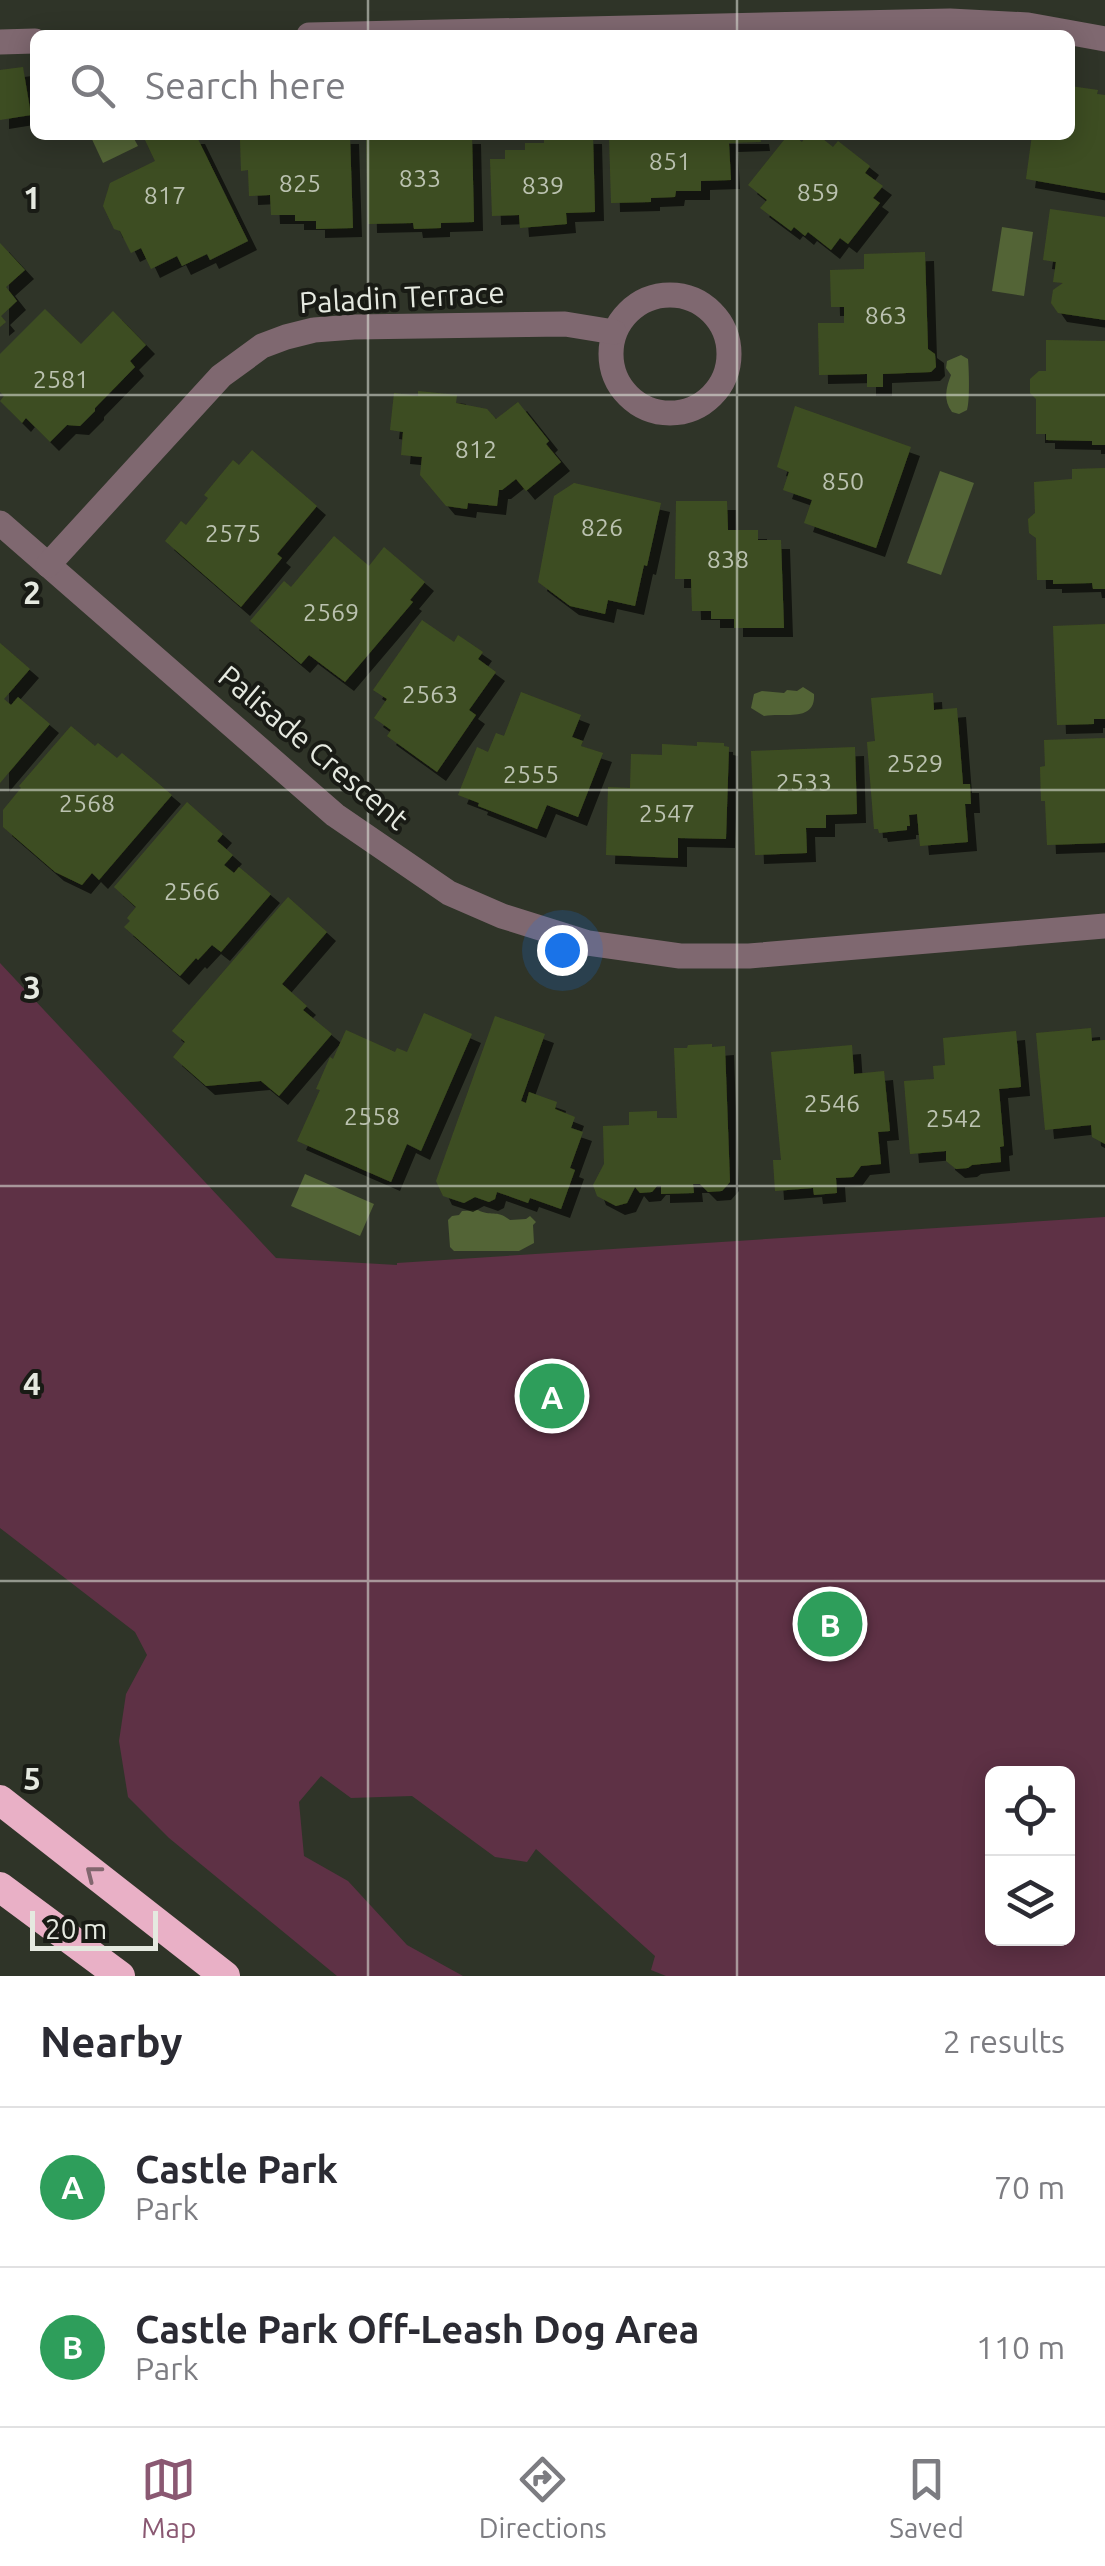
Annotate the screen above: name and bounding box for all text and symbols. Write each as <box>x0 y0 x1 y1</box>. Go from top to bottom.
search box <box>30 30 1075 140</box>
icon: search <box>65 58 120 113</box>
text: Search here <box>145 64 346 106</box>
house number: 851 <box>649 147 691 175</box>
house number: 833 <box>399 164 441 192</box>
house number: 825 <box>279 169 321 197</box>
house number: 839 <box>522 171 564 199</box>
house number: 859 <box>797 178 839 206</box>
text: 1 <box>23 179 41 215</box>
house number: 817 <box>144 181 186 209</box>
street label: Paladin Terrace <box>298 275 506 319</box>
house number: 863 <box>865 301 907 329</box>
house number: 2581 <box>33 365 89 393</box>
house number: 812 <box>455 435 497 463</box>
house number: 850 <box>822 467 864 495</box>
house number: 826 <box>581 513 623 541</box>
house number: 2575 <box>205 519 261 547</box>
house number: 838 <box>707 545 749 573</box>
text: 2 <box>23 574 41 610</box>
house number: 2569 <box>303 598 359 626</box>
street label: Palisade Crescent <box>212 658 415 836</box>
house number: 2563 <box>402 680 458 708</box>
house number: 2529 <box>887 749 943 777</box>
house number: 2555 <box>503 760 559 788</box>
house number: 2533 <box>776 768 832 796</box>
house number: 2568 <box>59 789 115 817</box>
house number: 2547 <box>639 799 695 827</box>
house number: 2566 <box>164 877 220 905</box>
your location <box>537 925 588 976</box>
text: 3 <box>23 969 41 1005</box>
house number: 2546 <box>804 1089 860 1117</box>
house number: 2558 <box>344 1102 400 1130</box>
house number: 2542 <box>926 1104 982 1132</box>
pin: A <box>520 1358 584 1434</box>
text: 4 <box>23 1365 41 1401</box>
pin: B <box>798 1586 862 1662</box>
text: 5 <box>23 1760 41 1796</box>
map controls <box>985 1766 1075 1946</box>
button: locate <box>985 1766 1075 1856</box>
button: layers <box>985 1856 1075 1946</box>
one-way arrow <box>86 1867 104 1885</box>
scale bar <box>30 1906 158 1951</box>
text: 20 m <box>45 1913 107 1944</box>
text: Nearby <box>40 2018 183 2065</box>
text: 2 results <box>943 2023 1065 2059</box>
text: Castle Park <box>135 2148 338 2190</box>
text: A <box>61 2169 84 2205</box>
text: 70 m <box>994 2169 1065 2205</box>
text: Park <box>135 2190 199 2226</box>
text: Castle Park Off-Leash Dog Area <box>135 2308 699 2350</box>
text: B <box>62 2329 83 2365</box>
text: 110 m <box>976 2329 1065 2365</box>
text: Park <box>135 2350 199 2386</box>
tab: Map <box>141 2452 196 2543</box>
tab: Directions <box>479 2452 607 2543</box>
tab: Saved <box>889 2452 964 2543</box>

